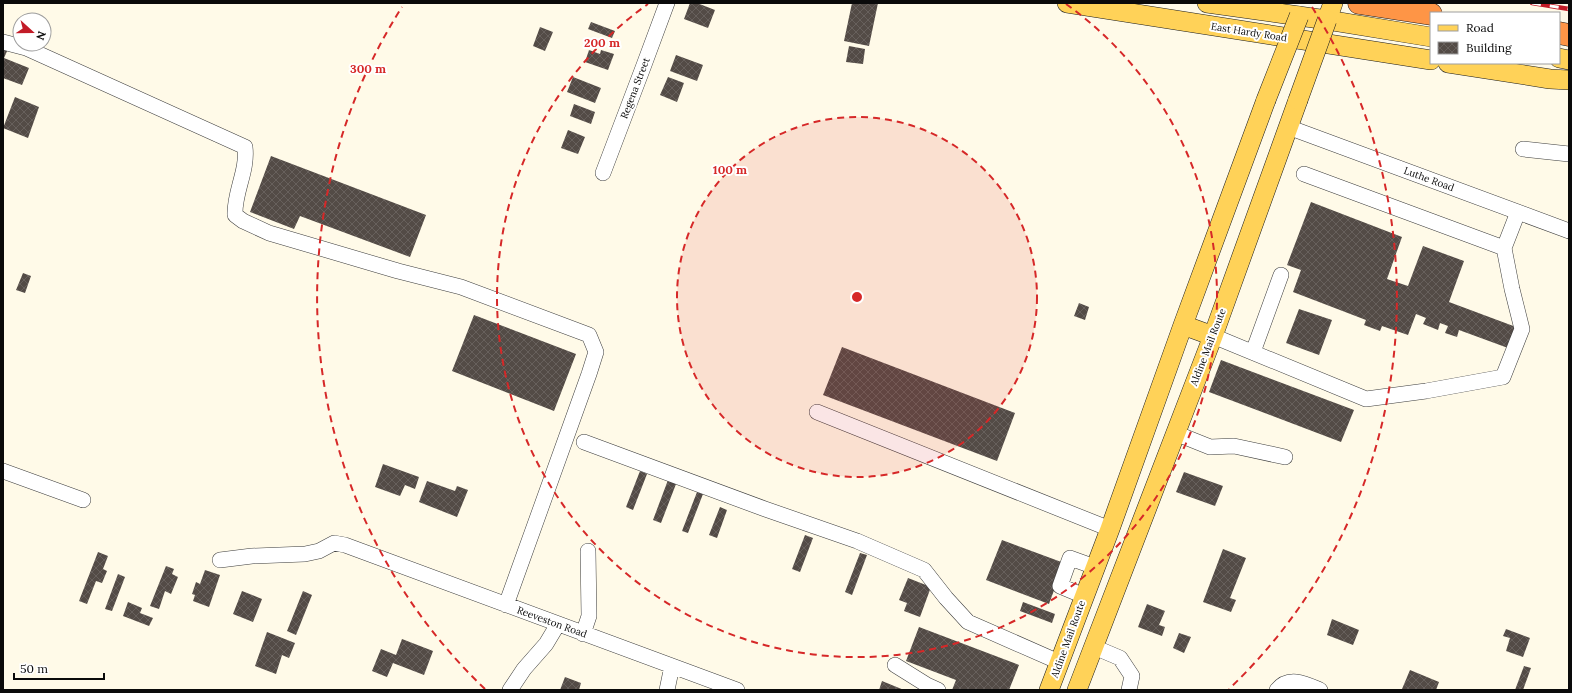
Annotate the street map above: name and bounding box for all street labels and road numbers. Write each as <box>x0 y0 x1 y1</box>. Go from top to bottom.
street label: East Hardy Road <box>1210 20 1288 44</box>
street label: Regena Street <box>617 55 653 121</box>
street label: Luthe Road <box>1402 164 1456 194</box>
street label: Aldine Mail Route <box>1187 306 1229 388</box>
street label: Aldine Mail Route <box>1048 598 1088 681</box>
street label: Reeveston Road <box>515 603 589 641</box>

